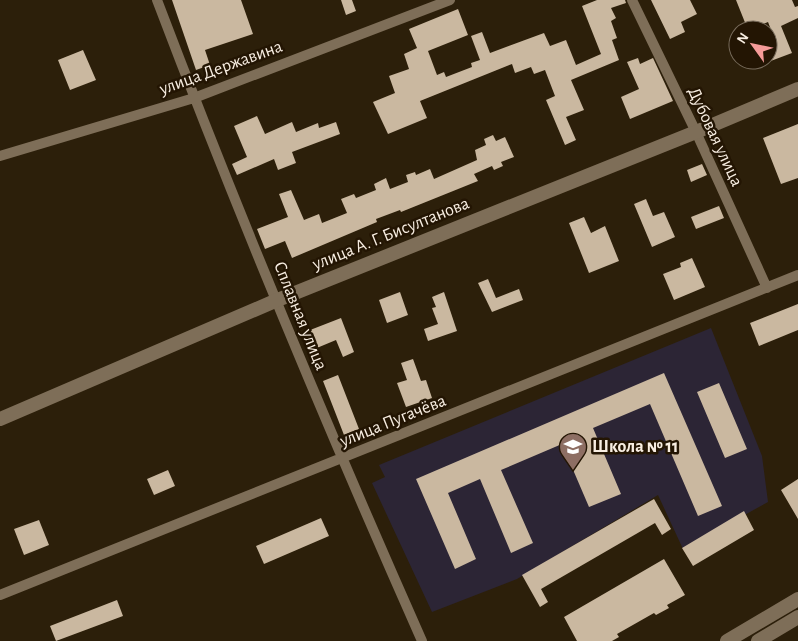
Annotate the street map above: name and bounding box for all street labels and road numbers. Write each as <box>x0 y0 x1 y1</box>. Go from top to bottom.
street label: улица Державина <box>156 37 285 99</box>
street label: Дубовая улица <box>684 84 747 189</box>
street label: улица А. Г. Бисултанова <box>309 194 472 274</box>
street label: Сплавная улица <box>270 259 330 373</box>
street label: улица Пугачёва <box>337 392 449 451</box>

